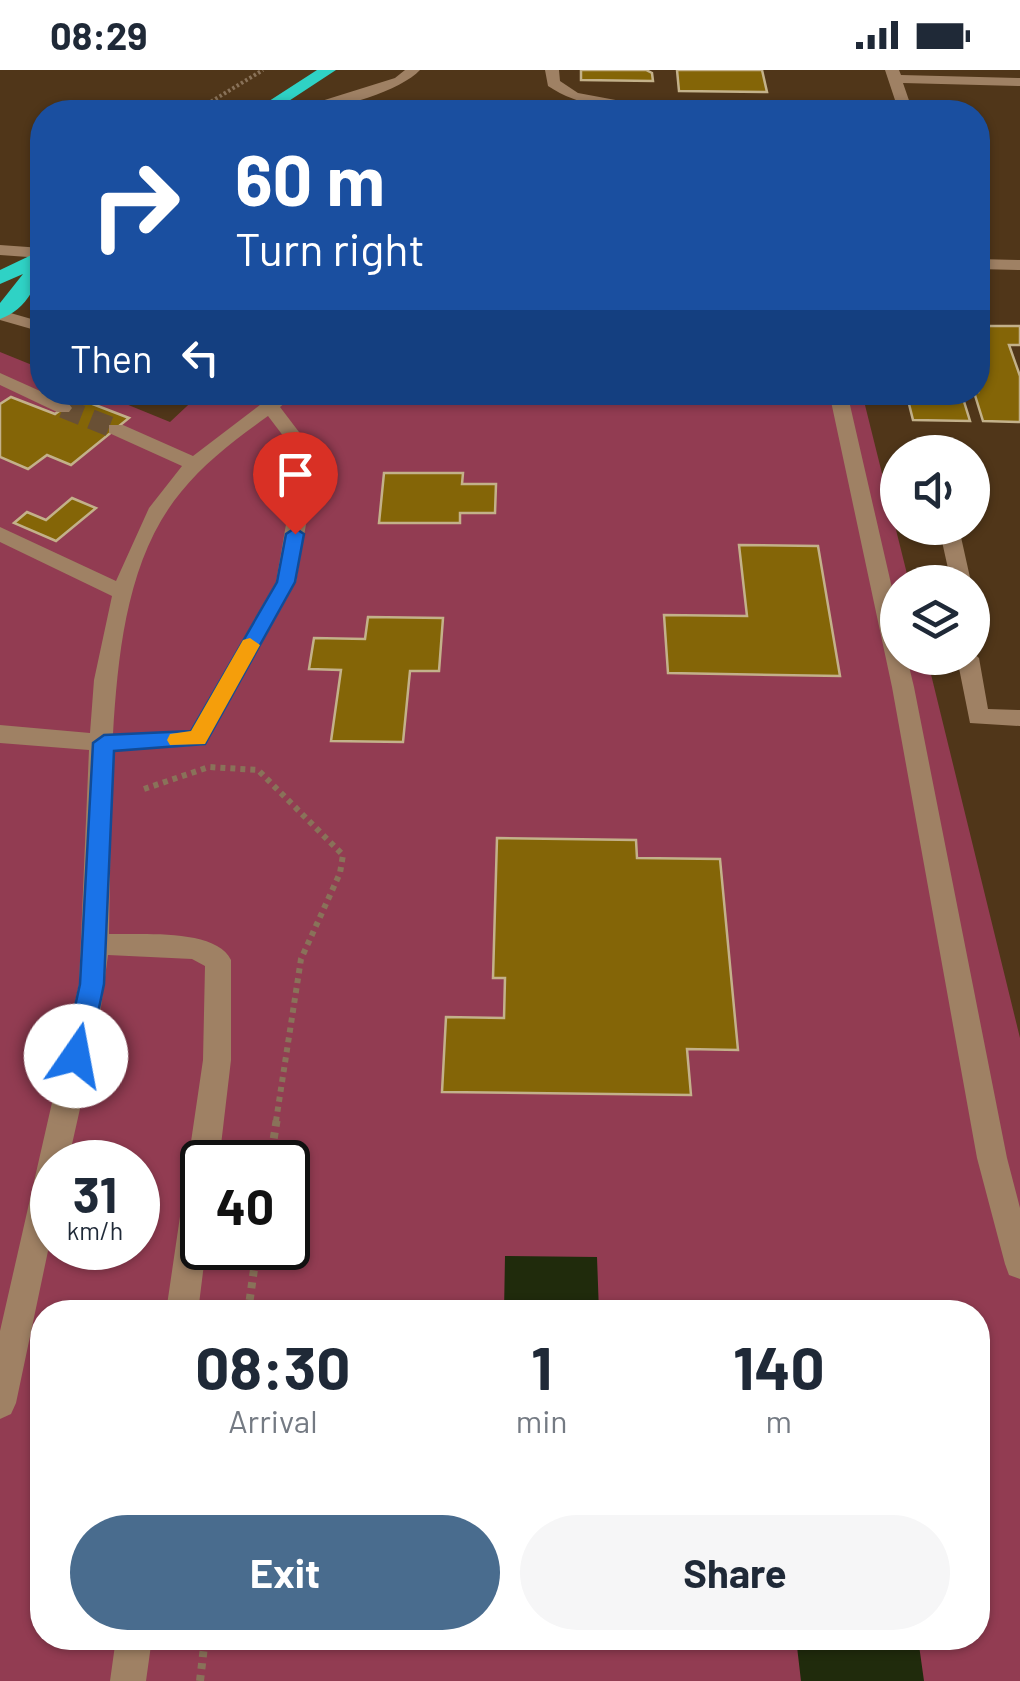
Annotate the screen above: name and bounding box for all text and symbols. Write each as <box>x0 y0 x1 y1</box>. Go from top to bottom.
text: 08:29 <box>50 12 148 58</box>
text: 60 m <box>235 136 385 220</box>
icon: right <box>70 140 200 270</box>
text: Turn right <box>235 221 425 275</box>
icon: left <box>173 330 228 385</box>
text: Then <box>70 335 153 381</box>
pin <box>253 432 338 535</box>
map controls <box>880 435 990 675</box>
button: sound <box>880 435 990 545</box>
icon: arrive <box>268 447 323 502</box>
button: layers <box>880 565 990 675</box>
position arrow <box>24 1004 128 1108</box>
speed limit sign: 40 <box>180 1140 310 1270</box>
text: 31 <box>73 1163 117 1223</box>
text: km/h <box>67 1215 123 1245</box>
text: 08:30 <box>195 1330 350 1402</box>
text: 1 <box>531 1330 552 1402</box>
text: 140 <box>733 1330 825 1402</box>
text: Arrival <box>228 1401 318 1439</box>
text: min <box>516 1401 568 1439</box>
text: m <box>766 1401 792 1439</box>
button: Exit <box>70 1515 500 1630</box>
button: Share <box>520 1515 950 1630</box>

